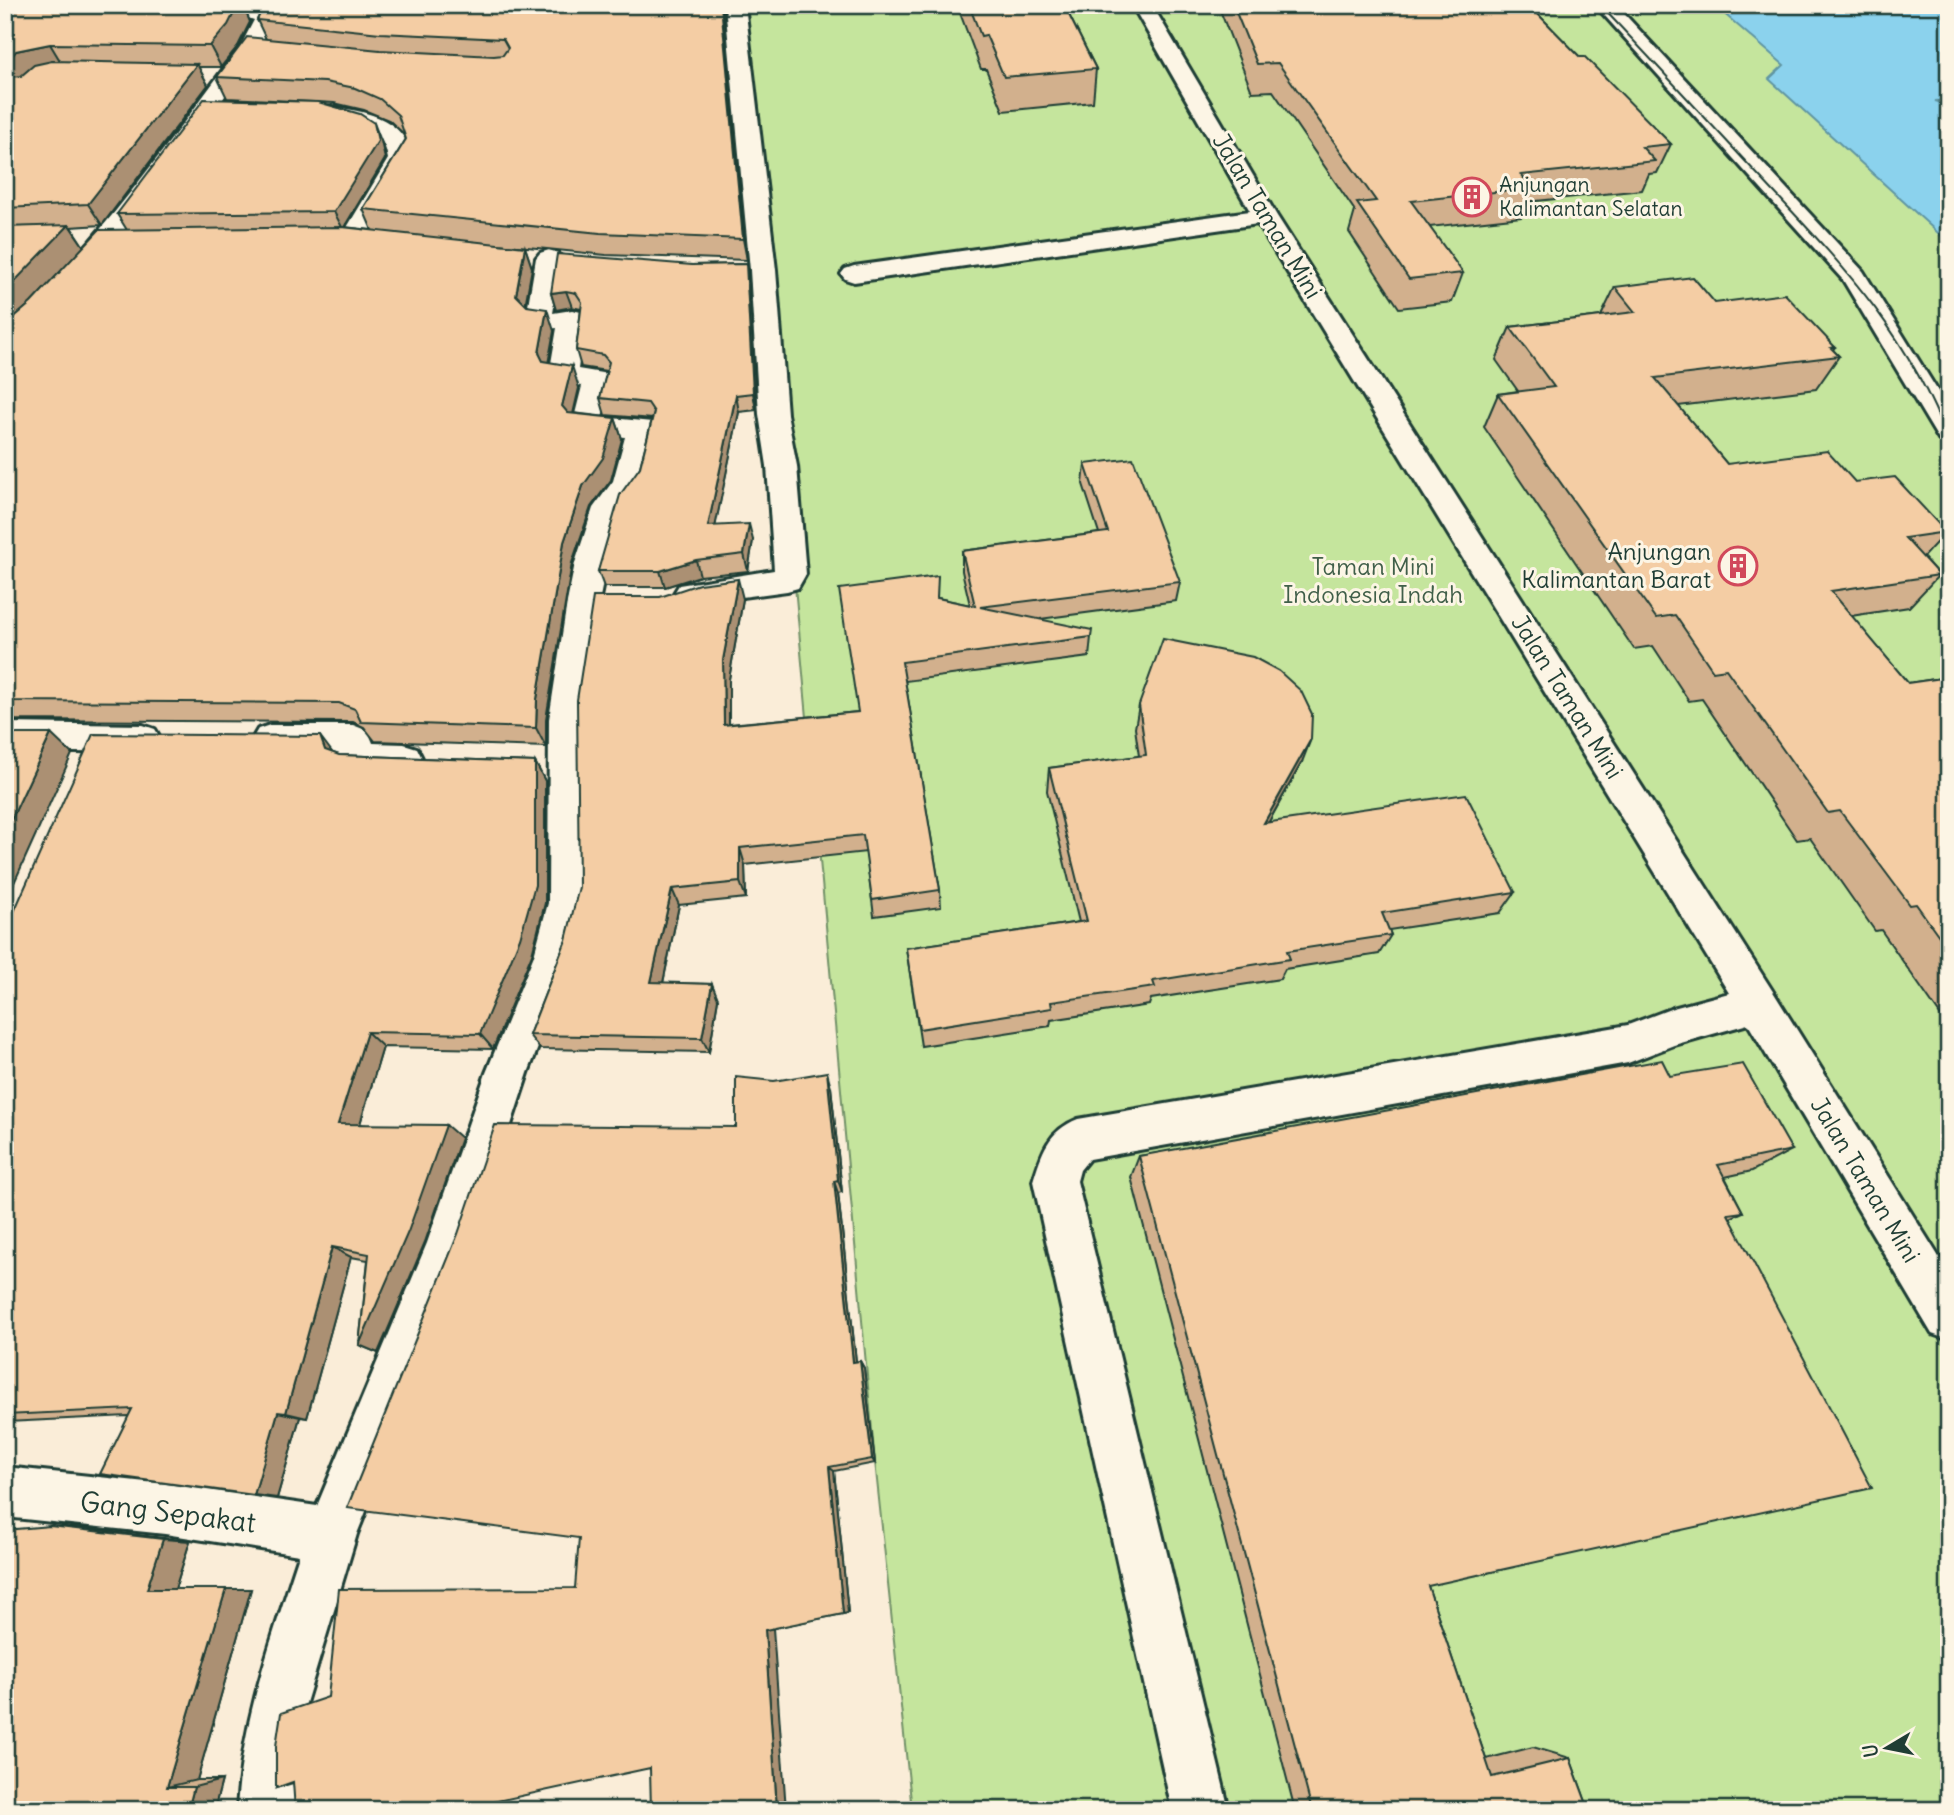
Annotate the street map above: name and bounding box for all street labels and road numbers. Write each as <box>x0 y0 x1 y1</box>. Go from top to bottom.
street label: Jalan Taman Mini <box>1207 127 1329 304</box>
street label: Jalan Taman Mini <box>1505 609 1630 784</box>
street label: Jalan Taman Mini <box>1805 1091 1927 1268</box>
street label: Gang Sepakat <box>78 1483 258 1541</box>

